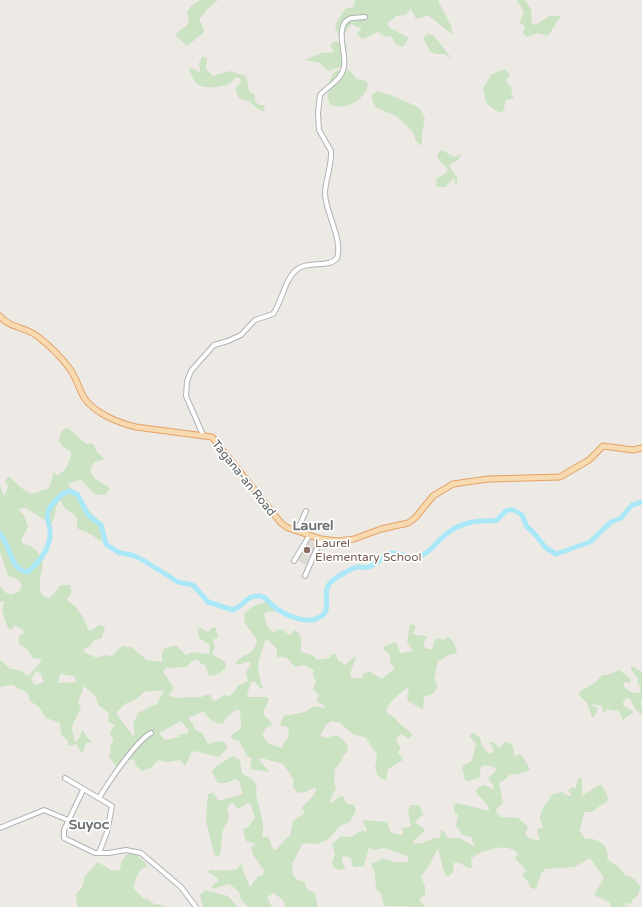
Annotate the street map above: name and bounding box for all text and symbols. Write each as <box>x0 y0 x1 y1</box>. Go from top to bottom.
street label: Tagana-an Road <box>209 437 279 519</box>
district label: Laurel <box>293 517 333 534</box>
place label: Laurel Elementary School <box>315 536 422 564</box>
marker: Laurel Elementary School <box>302 545 312 555</box>
district label: Suyoc <box>69 816 110 833</box>

